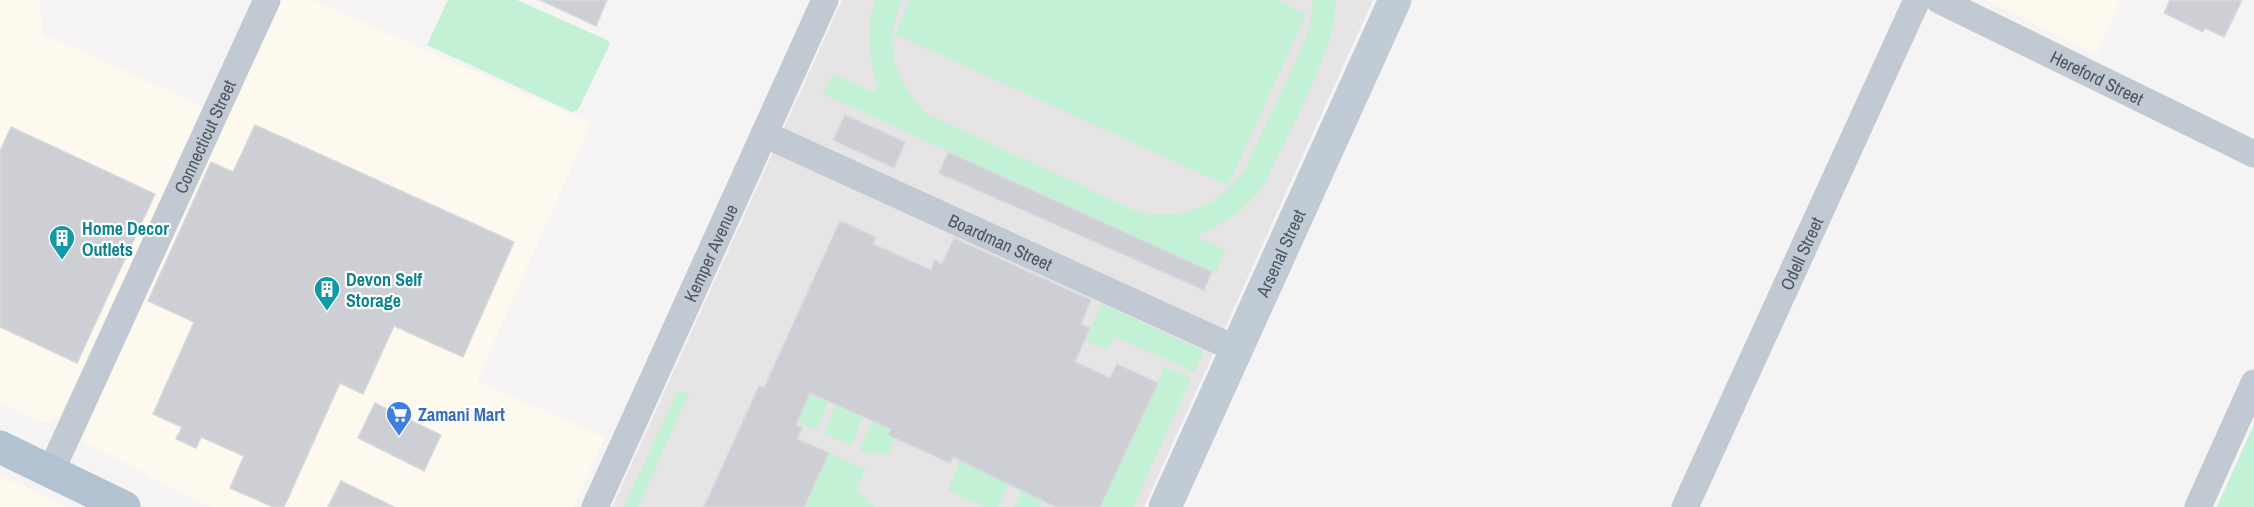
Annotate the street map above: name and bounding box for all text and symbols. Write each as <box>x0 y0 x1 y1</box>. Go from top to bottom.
street label: Hereford Street <box>2046 44 2148 111</box>
street label: Connecticut Street <box>168 76 241 197</box>
street label: Kemper Avenue <box>677 200 743 306</box>
street label: Arsenal Street <box>1249 205 1311 302</box>
street label: Boardman Street <box>945 207 1057 276</box>
street label: Odell Street <box>1773 213 1829 294</box>
place label: Home Decor Outlets <box>82 216 169 262</box>
building icon: Home Decor Outlets <box>47 223 77 261</box>
place label: Devon Self Storage <box>346 267 422 313</box>
building icon: Devon Self Storage <box>312 274 342 312</box>
supermarket icon: Zamani Mart <box>384 399 414 437</box>
place label: Zamani Mart <box>418 402 505 427</box>

